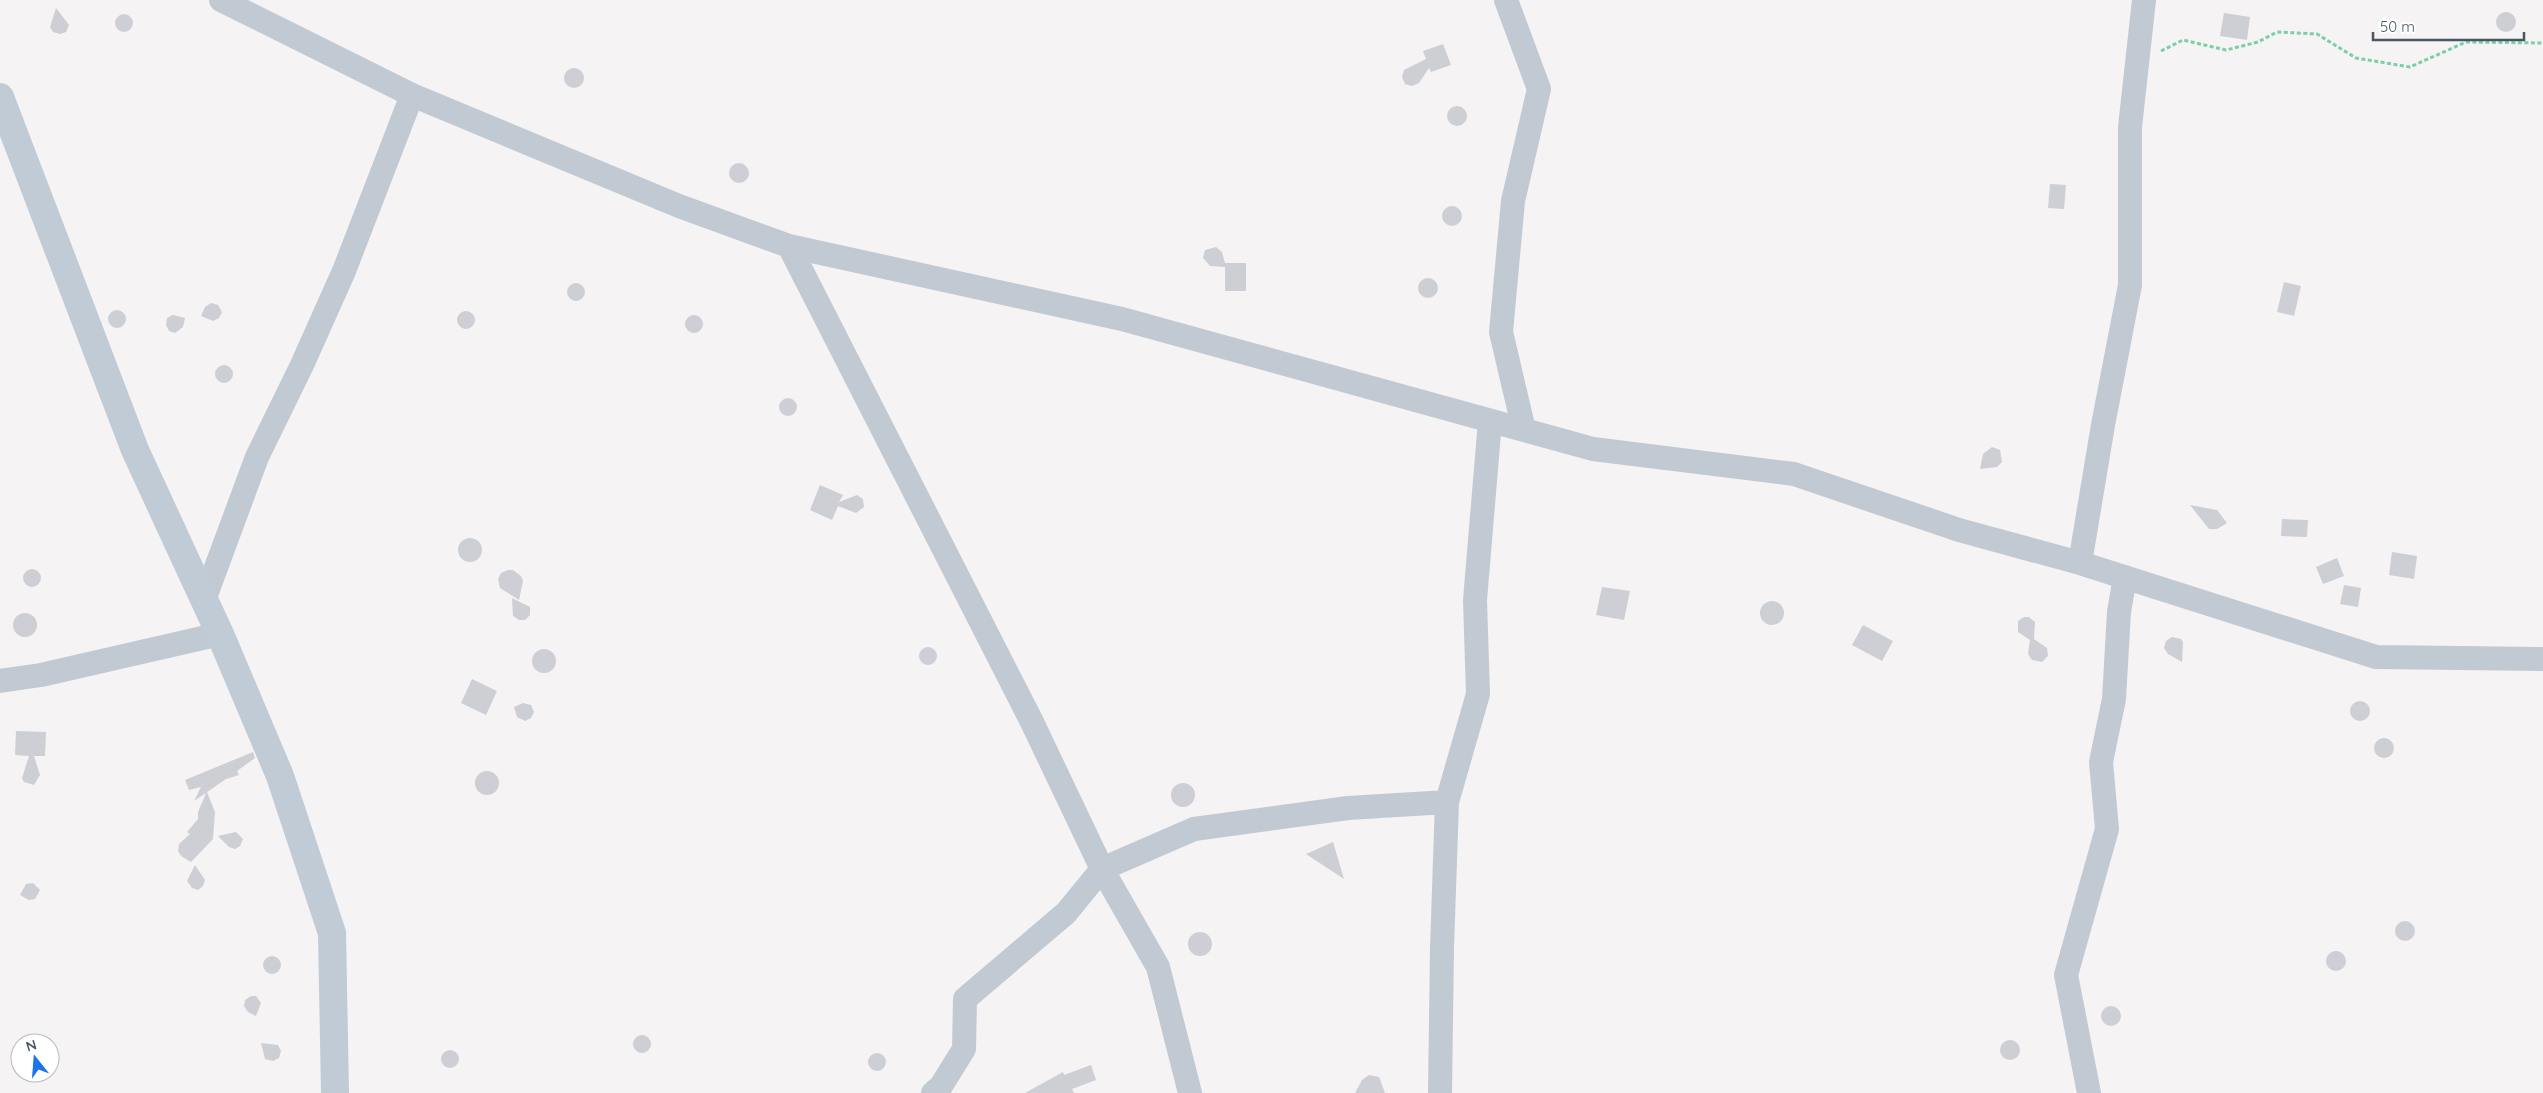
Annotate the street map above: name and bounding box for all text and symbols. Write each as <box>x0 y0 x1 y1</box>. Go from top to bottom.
scale bar <box>2373 10 2524 42</box>
text: 50 m <box>2380 17 2415 36</box>
north arrow <box>10 1033 60 1083</box>
text: N <box>24 1035 39 1056</box>

